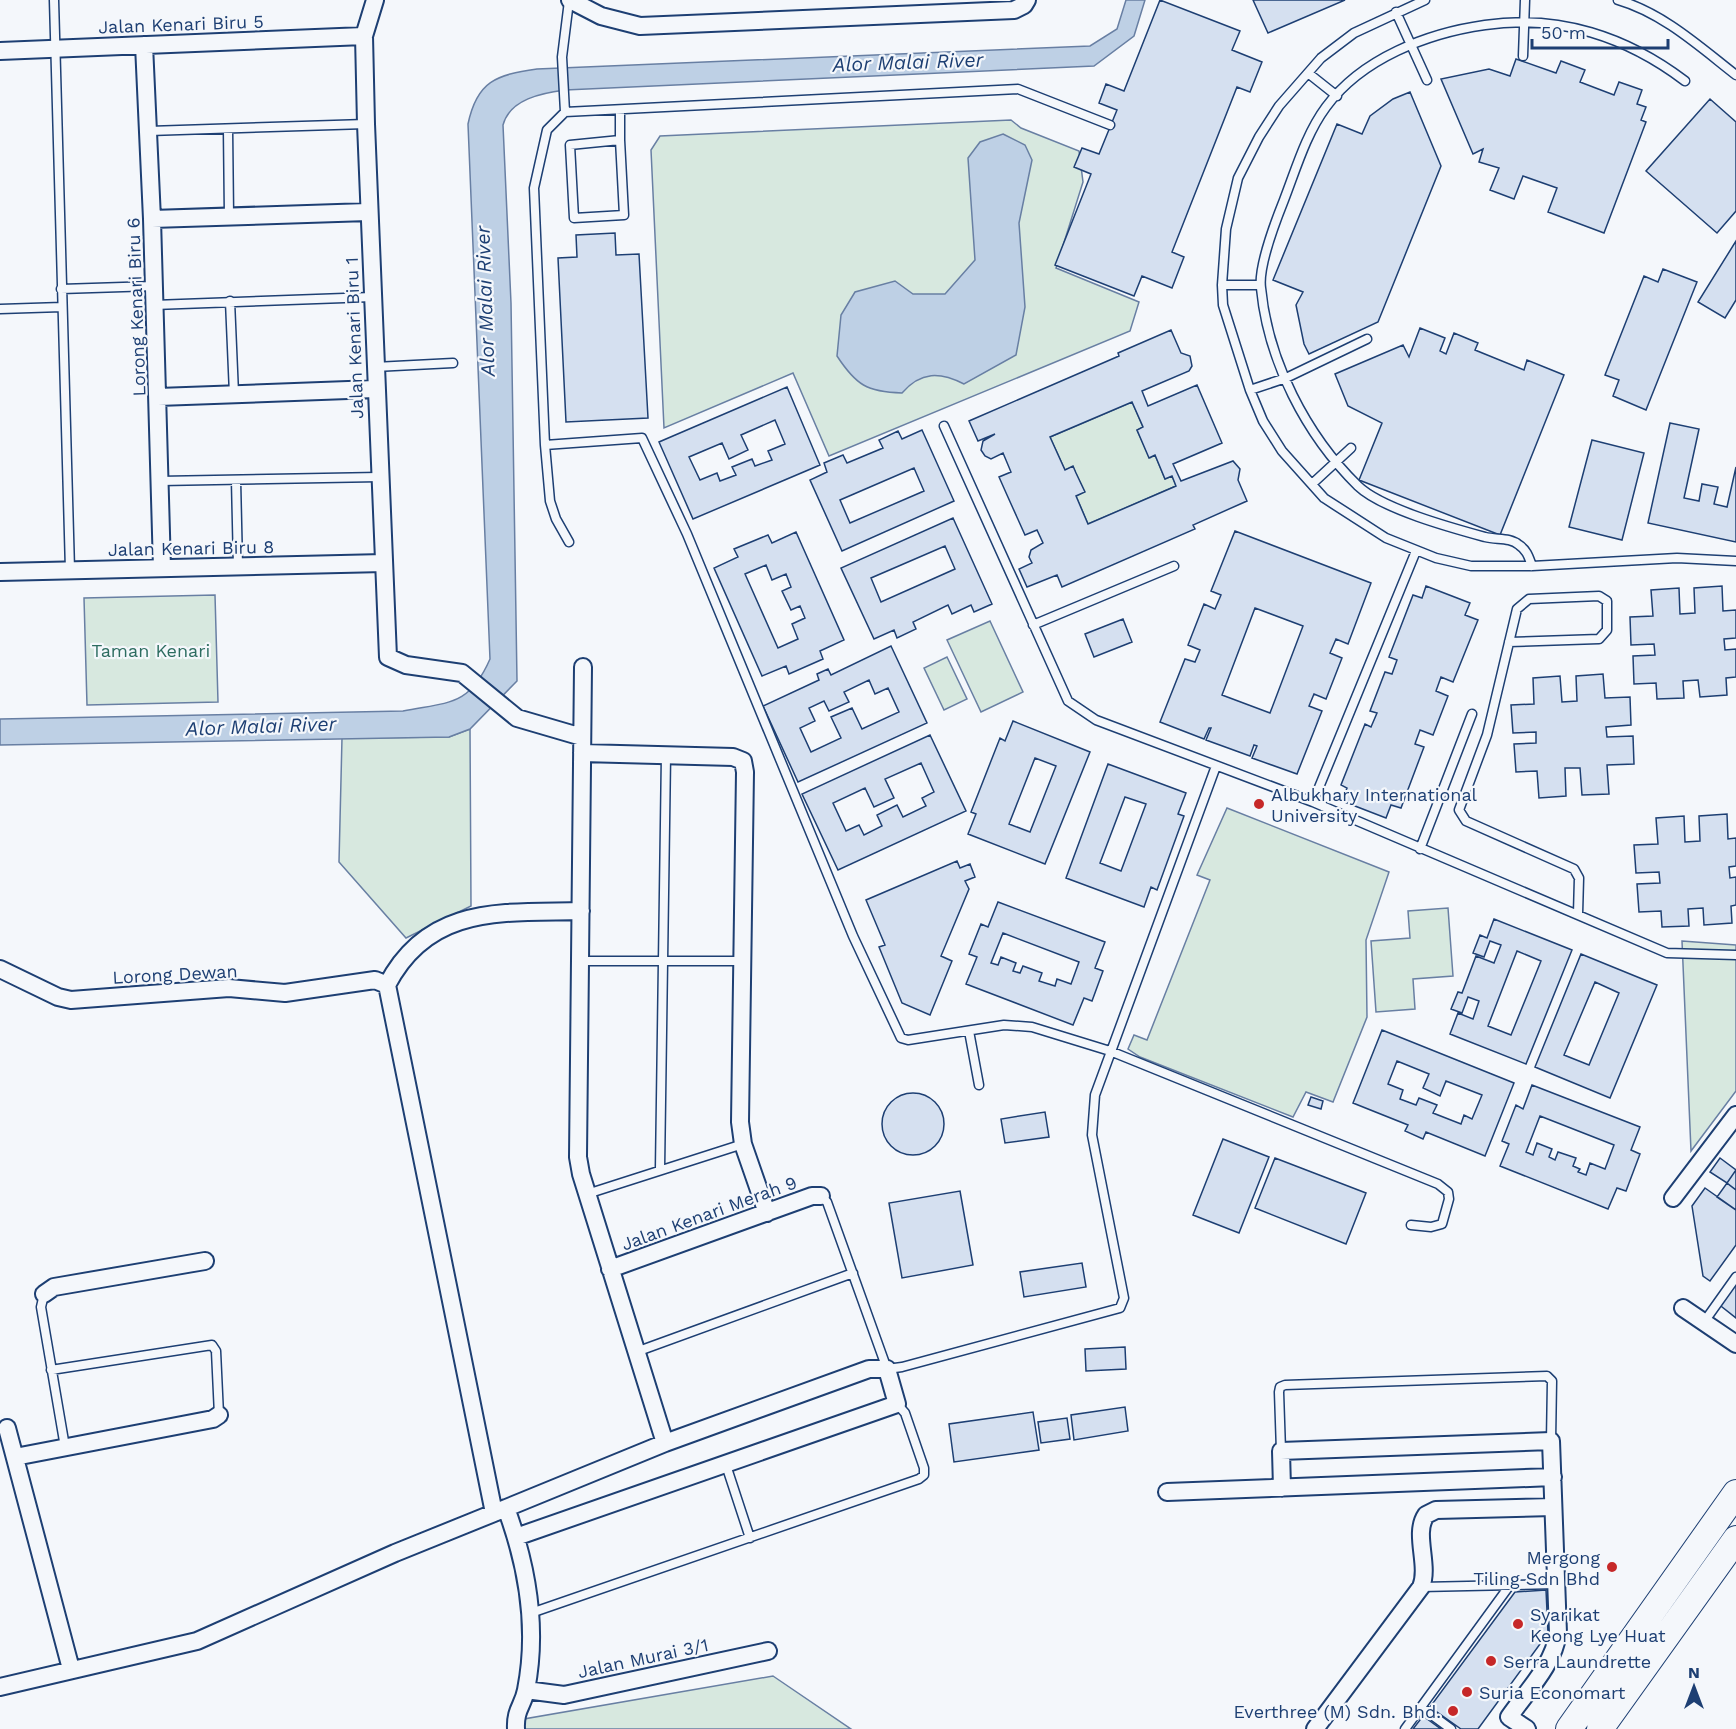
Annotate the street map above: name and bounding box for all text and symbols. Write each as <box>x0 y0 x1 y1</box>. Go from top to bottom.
street label: Jalan Kenari Biru 5 <box>98 11 264 37</box>
scale bar <box>1532 12 1668 50</box>
text: 50 m <box>1541 22 1586 43</box>
water label: Alor Malai River <box>831 47 985 77</box>
street label: Lorong Kenari Biru 6 <box>122 217 150 397</box>
water label: Alor Malai River <box>470 224 500 378</box>
street label: Jalan Kenari Biru 1 <box>341 257 367 419</box>
street label: Jalan Kenari Biru 8 <box>108 536 274 560</box>
park label: Taman Kenari <box>92 640 210 661</box>
water label: Alor Malai River <box>184 711 338 741</box>
place label: Albukhary International University <box>1271 784 1478 826</box>
marker: Albukhary International University <box>1252 797 1266 811</box>
street label: Lorong Dewan <box>112 960 238 988</box>
street label: Jalan Kenari Merah 9 <box>618 1171 800 1255</box>
place label: Mergong Tiling Sdn Bhd <box>1473 1547 1600 1589</box>
marker: Mergong Tiling Sdn Bhd <box>1605 1560 1619 1574</box>
place label: Syarikat Keong Lye Huat <box>1530 1604 1666 1646</box>
marker: Syarikat Keong Lye Huat <box>1511 1617 1525 1631</box>
street label: Jalan Murai 3/1 <box>576 1634 710 1682</box>
place label: Serra Laundrette <box>1503 1651 1651 1672</box>
marker: Serra Laundrette <box>1484 1654 1498 1668</box>
north arrow <box>1664 1657 1724 1717</box>
text: N <box>1688 1663 1700 1682</box>
place label: Suria Economart <box>1479 1682 1626 1703</box>
marker: Suria Economart <box>1460 1685 1474 1699</box>
place label: Everthree (M) Sdn. Bhd. <box>1233 1701 1441 1722</box>
marker: Everthree (M) Sdn. Bhd. <box>1446 1704 1460 1718</box>

